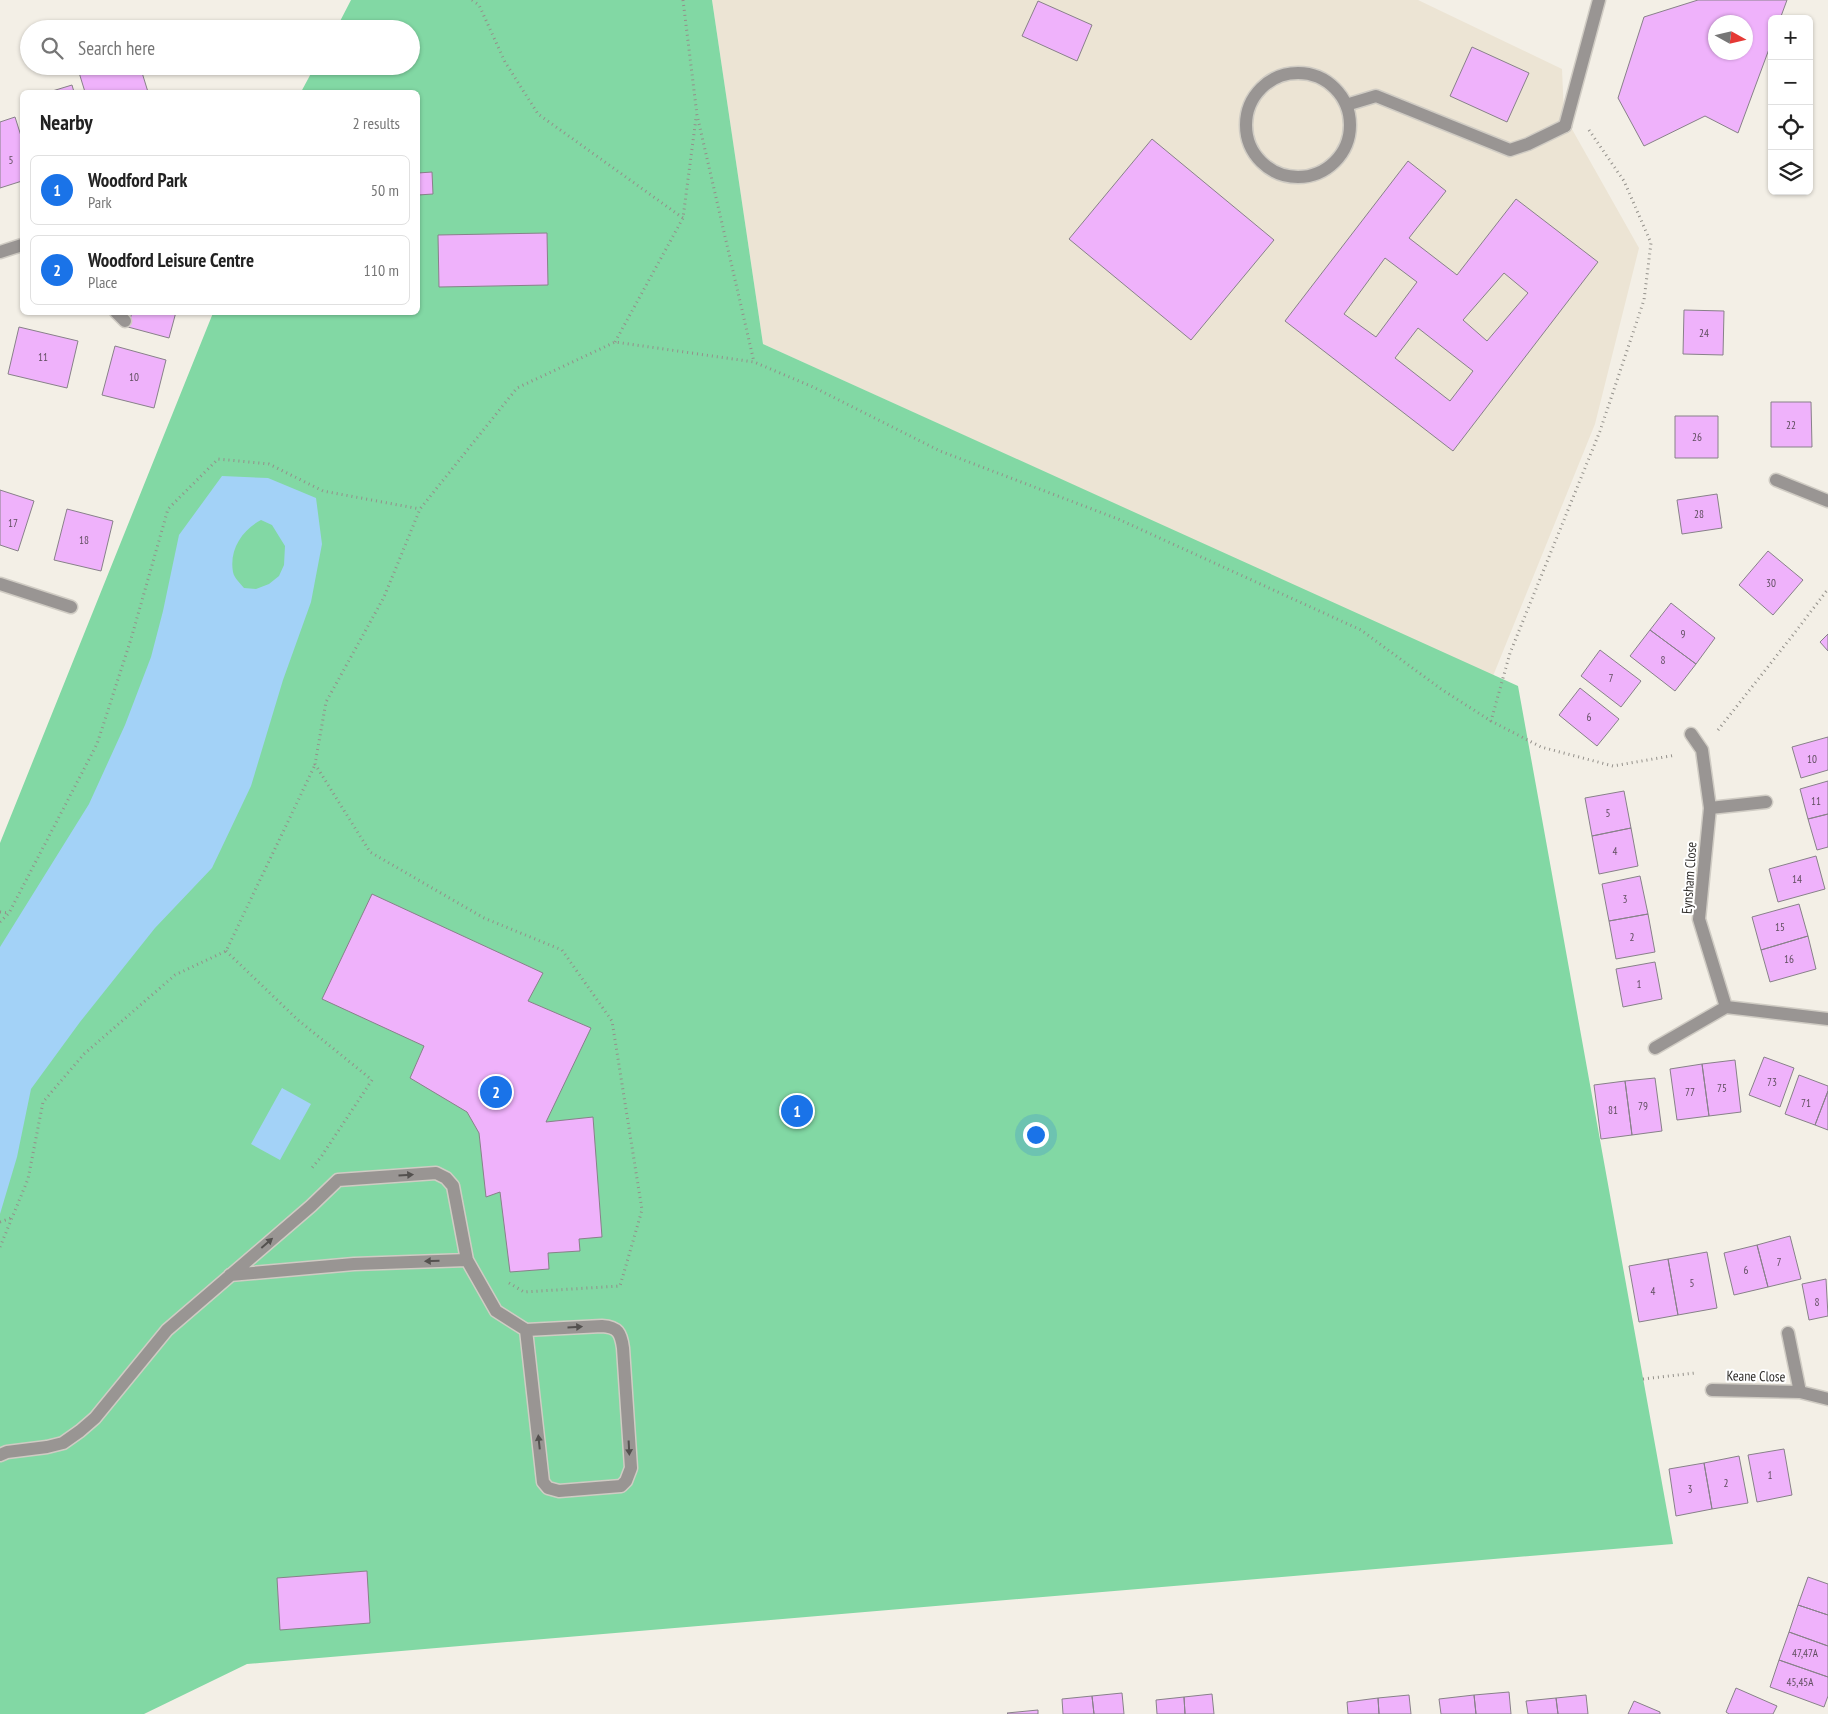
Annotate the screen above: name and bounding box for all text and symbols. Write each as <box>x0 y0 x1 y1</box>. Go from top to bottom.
north arrow <box>1708 15 1753 60</box>
map controls <box>1768 15 1813 195</box>
button: + <box>1768 15 1813 60</box>
search box <box>20 20 420 75</box>
icon: search <box>38 34 66 62</box>
text: Search here <box>78 36 155 60</box>
button: − <box>1768 60 1813 105</box>
button: locate <box>1768 105 1813 150</box>
text: Nearby <box>40 109 93 136</box>
text: 2 results <box>353 113 400 133</box>
button: layers <box>1768 150 1813 195</box>
house number: 5 <box>9 153 14 167</box>
text: Woodford Park <box>88 168 187 192</box>
text: 1 <box>53 180 61 200</box>
text: 50 m <box>371 180 399 200</box>
text: Park <box>88 192 112 212</box>
text: Woodford Leisure Centre <box>88 248 254 272</box>
text: 2 <box>53 260 61 280</box>
text: 110 m <box>364 260 399 280</box>
text: Place <box>88 272 117 292</box>
house number: 24 <box>1699 326 1709 340</box>
house number: 11 <box>38 350 48 364</box>
house number: 10 <box>129 370 139 384</box>
house number: 22 <box>1786 418 1796 432</box>
house number: 26 <box>1692 430 1702 444</box>
house number: 28 <box>1694 507 1704 521</box>
house number: 17 <box>8 516 18 530</box>
house number: 18 <box>79 533 89 547</box>
house number: 30 <box>1766 576 1776 590</box>
house number: 9 <box>1681 627 1686 641</box>
house number: 8 <box>1661 653 1666 667</box>
house number: 7 <box>1609 671 1614 685</box>
house number: 6 <box>1587 710 1592 724</box>
house number: 10 <box>1807 752 1817 766</box>
house number: 11 <box>1811 794 1821 808</box>
house number: 5 <box>1606 806 1611 820</box>
street label: Eynsham Close <box>1678 841 1701 915</box>
house number: 4 <box>1613 844 1618 858</box>
house number: 14 <box>1792 872 1802 886</box>
house number: 3 <box>1623 892 1628 906</box>
house number: 15 <box>1775 920 1785 934</box>
house number: 2 <box>1630 930 1635 944</box>
house number: 16 <box>1784 952 1794 966</box>
house number: 1 <box>1637 977 1642 991</box>
pin: 2 <box>480 1073 512 1111</box>
house number: 73 <box>1767 1075 1777 1089</box>
house number: 75 <box>1717 1081 1727 1095</box>
house number: 77 <box>1685 1085 1695 1099</box>
pin: 1 <box>781 1092 813 1130</box>
house number: 71 <box>1801 1096 1811 1110</box>
house number: 79 <box>1638 1099 1648 1113</box>
house number: 81 <box>1608 1103 1618 1117</box>
your location <box>1023 1122 1049 1148</box>
one-way arrow <box>398 1170 414 1178</box>
one-way arrow <box>260 1237 272 1249</box>
house number: 7 <box>1777 1255 1782 1269</box>
one-way arrow <box>424 1257 440 1265</box>
house number: 6 <box>1744 1263 1749 1277</box>
house number: 5 <box>1690 1276 1695 1290</box>
house number: 4 <box>1651 1284 1656 1298</box>
house number: 8 <box>1815 1295 1820 1309</box>
one-way arrow <box>567 1323 583 1331</box>
street label: Keane Close <box>1726 1366 1786 1386</box>
one-way arrow <box>535 1434 543 1450</box>
one-way arrow <box>626 1440 634 1456</box>
house number: 1 <box>1768 1468 1773 1482</box>
house number: 2 <box>1724 1476 1729 1490</box>
house number: 3 <box>1688 1482 1693 1496</box>
house number: 47,47A <box>1792 1646 1819 1660</box>
house number: 45,45A <box>1786 1675 1814 1689</box>

